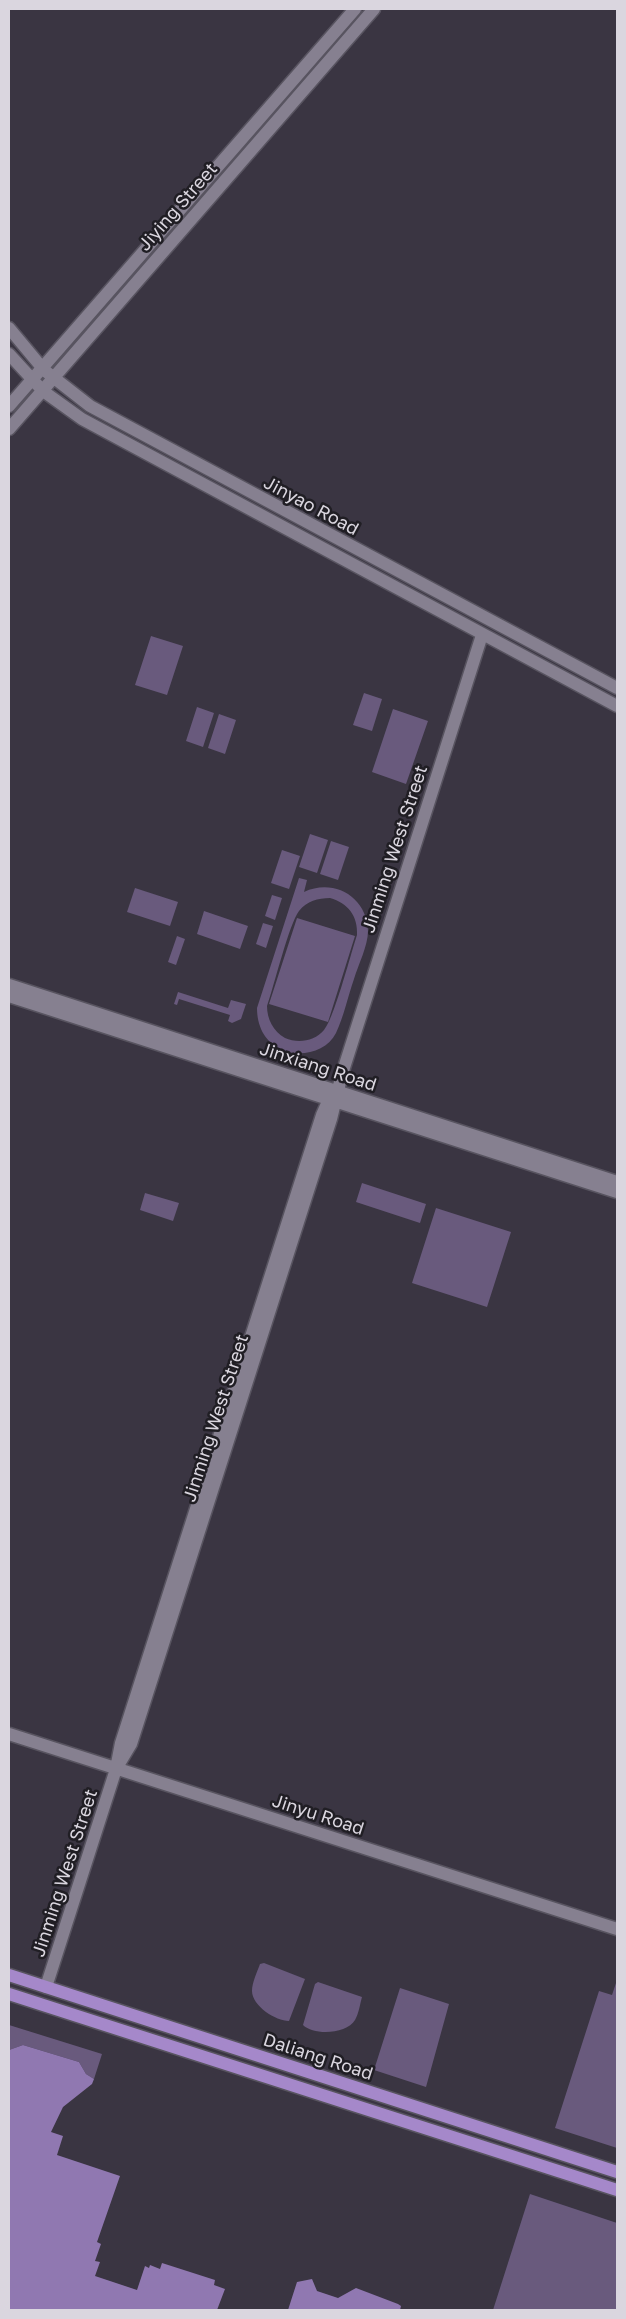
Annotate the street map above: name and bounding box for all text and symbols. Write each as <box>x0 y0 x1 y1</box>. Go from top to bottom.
street label: Jiying Street <box>134 159 222 255</box>
street label: Jinyao Road <box>260 472 362 540</box>
street label: Jinming West Street <box>358 763 432 935</box>
street label: Jinxiang Road <box>257 1038 379 1096</box>
street label: Jinming West Street <box>179 1332 253 1504</box>
street label: Jinming West Street <box>28 1787 102 1959</box>
street label: Jinyu Road <box>269 1790 367 1840</box>
street label: Daliang Road <box>260 2029 376 2085</box>

